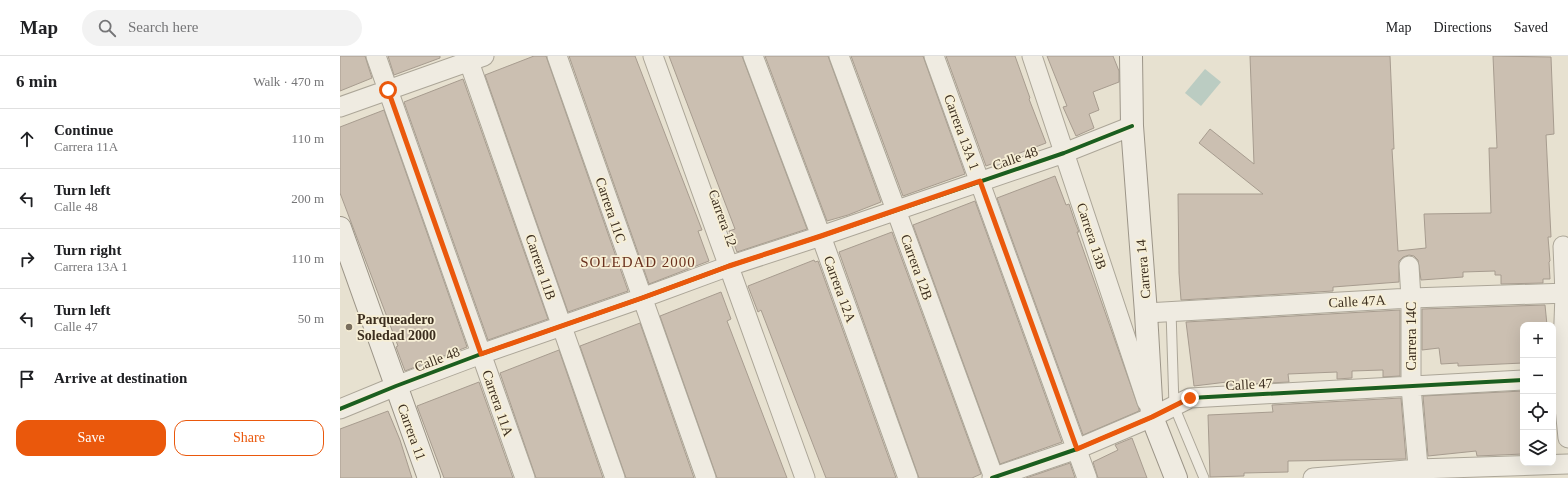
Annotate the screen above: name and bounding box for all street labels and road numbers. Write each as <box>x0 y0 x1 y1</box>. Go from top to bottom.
street label: Carrera 13A 1 <box>941 92 982 172</box>
street label: Calle 48 <box>990 144 1040 173</box>
street label: Carrera 11C <box>592 175 629 245</box>
street label: Carrera 12 <box>705 188 740 249</box>
street label: Carrera 13B <box>1074 201 1109 271</box>
street label: Carrera 11B <box>522 232 559 302</box>
street label: Carrera 12B <box>898 232 935 302</box>
street label: Carrera 14 <box>1133 239 1154 299</box>
street label: Carrera 12A <box>821 254 859 325</box>
street label: Calle 47A <box>1328 292 1387 310</box>
street label: Carrera 14C <box>1404 302 1419 370</box>
street label: Calle 48 <box>413 344 462 375</box>
street label: Carrera 11A <box>479 368 516 439</box>
street label: Calle 47 <box>1225 376 1273 393</box>
street label: Carrera 11 <box>394 402 429 462</box>

